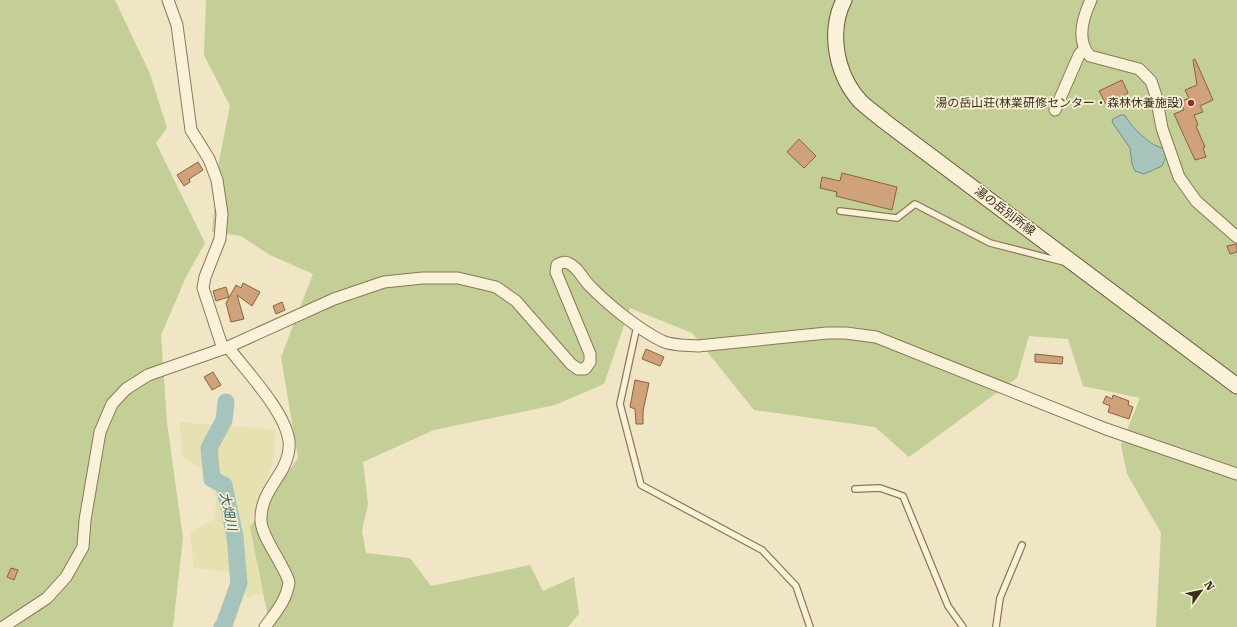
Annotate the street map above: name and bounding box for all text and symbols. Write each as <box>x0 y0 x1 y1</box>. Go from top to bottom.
place label: 湯の岳山荘(林業研修センター・森林休養施設) <box>935 96 1183 110</box>
marker: 湯の岳山荘(林業研修センター・森林休養施設) <box>1186 98 1196 108</box>
street label: 湯の岳別所線 <box>972 184 1038 238</box>
water label: 大畑川 <box>217 490 240 534</box>
north arrow <box>1181 571 1221 611</box>
text: N <box>1201 579 1217 593</box>

